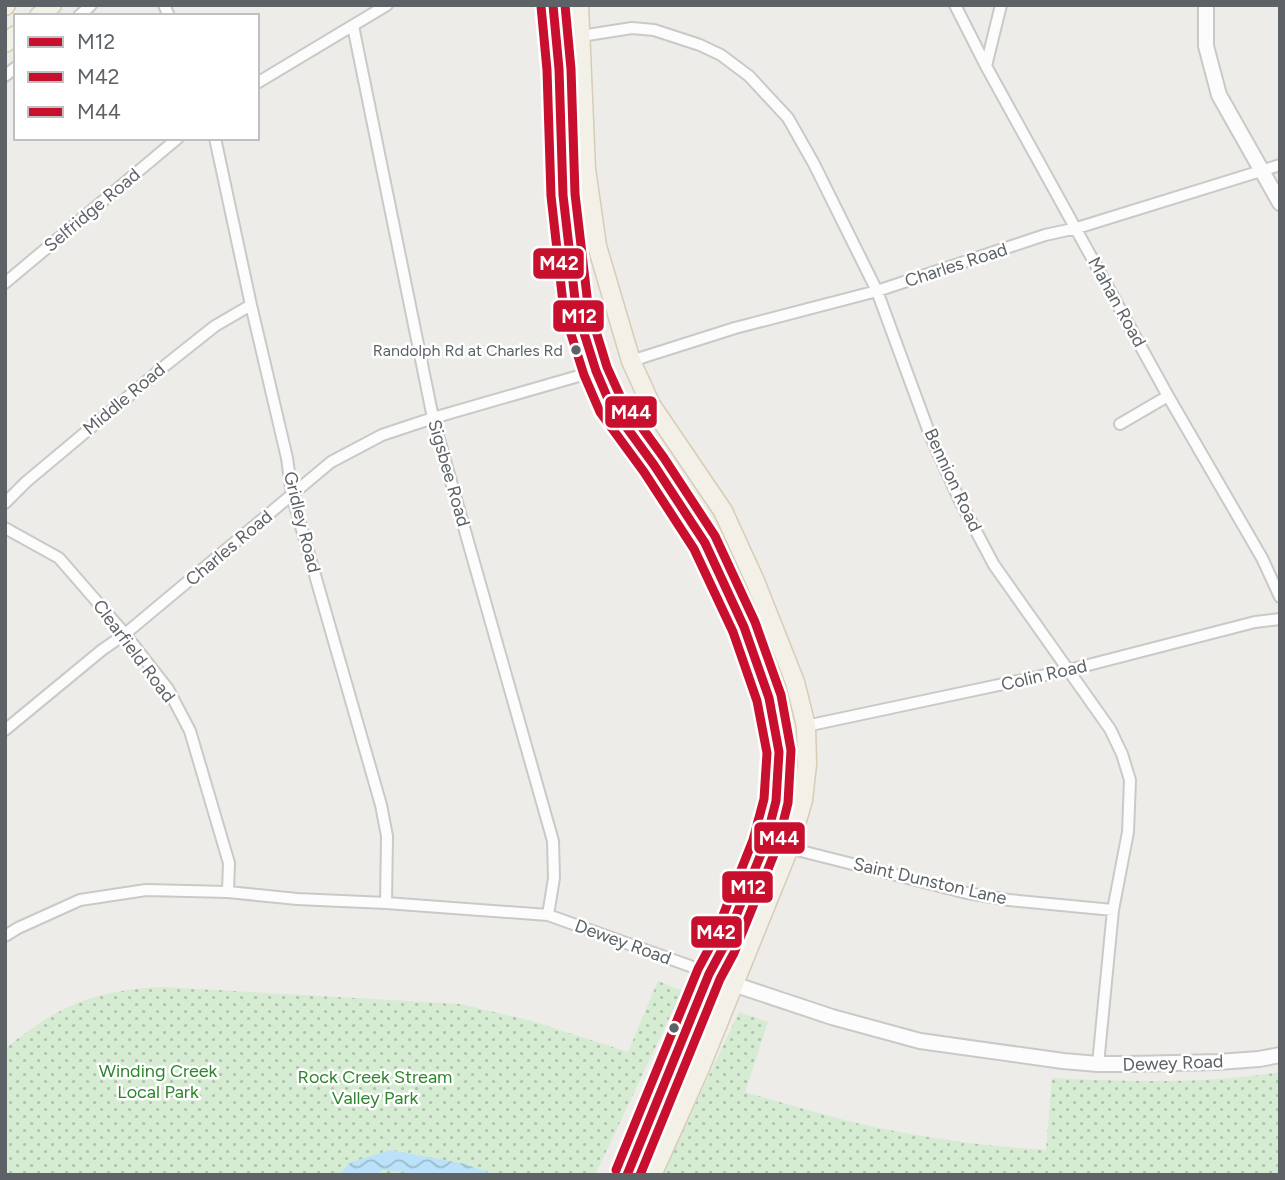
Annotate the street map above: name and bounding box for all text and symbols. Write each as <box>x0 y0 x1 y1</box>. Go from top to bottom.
legend <box>14 14 259 140</box>
text: M12 <box>77 29 115 54</box>
text: M42 <box>77 64 120 89</box>
text: M44 <box>77 99 121 124</box>
street label: Selfridge Road <box>40 163 144 257</box>
street label: Charles Road <box>902 238 1010 292</box>
line badge: M42 <box>532 247 585 280</box>
text: M42 <box>539 252 579 275</box>
street label: Mahan Road <box>1083 253 1151 351</box>
line badge: M12 <box>552 299 605 333</box>
text: M12 <box>561 305 597 328</box>
place label: Randolph Rd at Charles Rd <box>373 341 563 360</box>
marker: Randolph Rd at Charles Rd <box>569 343 583 357</box>
street label: Middle Road <box>79 358 169 440</box>
line badge: M44 <box>604 395 658 429</box>
text: M44 <box>611 401 651 424</box>
street label: Sigsbee Road <box>423 417 475 529</box>
street label: Bennion Road <box>919 425 987 535</box>
street label: Gridley Road <box>279 469 325 575</box>
street label: Charles Road <box>181 505 277 591</box>
street label: Clearfield Road <box>88 595 180 707</box>
street label: Colin Road <box>999 654 1089 696</box>
line badge: M44 <box>753 821 806 855</box>
text: M44 <box>759 827 799 850</box>
street label: Saint Dunston Lane <box>851 853 1009 909</box>
line badge: M12 <box>721 870 774 904</box>
text: M12 <box>730 876 766 899</box>
street label: Dewey Road <box>572 914 674 970</box>
line badge: M42 <box>690 915 743 949</box>
text: M42 <box>696 921 736 944</box>
unlabelled marker <box>667 1021 681 1035</box>
street label: Dewey Road <box>1122 1050 1224 1076</box>
park label: Winding Creek Local Park <box>99 1060 218 1103</box>
park label: Rock Creek Stream Valley Park <box>298 1066 452 1109</box>

